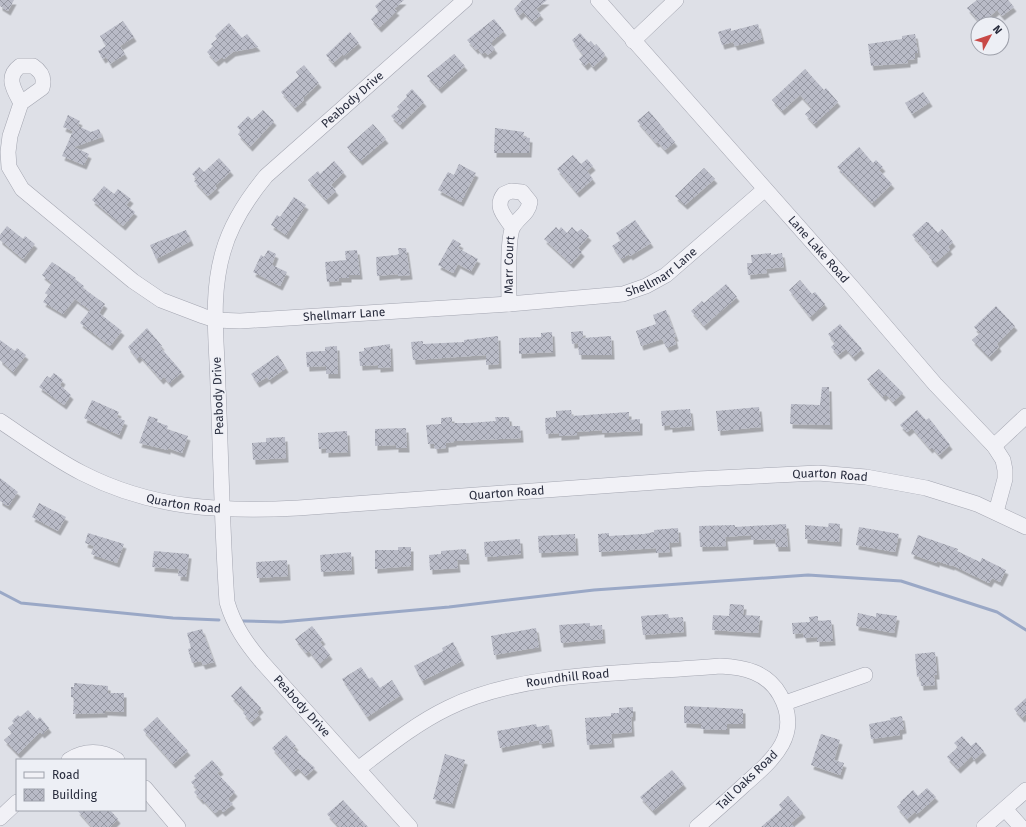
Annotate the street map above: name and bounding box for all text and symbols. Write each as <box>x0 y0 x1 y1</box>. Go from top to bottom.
north arrow <box>970 16 1010 56</box>
text: N <box>990 23 1005 37</box>
street label: Peabody Drive <box>319 68 386 131</box>
street label: Lane Lake Road <box>785 213 852 286</box>
street label: Marr Court <box>502 234 518 294</box>
street label: Shellmarr Lane <box>624 245 700 300</box>
street label: Shellmarr Lane <box>303 305 386 324</box>
street label: Peabody Drive <box>210 357 226 435</box>
street label: Quarton Road <box>792 466 868 484</box>
street label: Quarton Road <box>469 483 545 503</box>
street label: Quarton Road <box>145 491 221 516</box>
street label: Roundhill Road <box>525 666 610 690</box>
street label: Peabody Drive <box>271 672 333 740</box>
street label: Tall Oaks Road <box>714 747 780 813</box>
legend <box>16 759 146 811</box>
text: Road <box>52 768 80 782</box>
text: Building <box>52 788 98 802</box>

